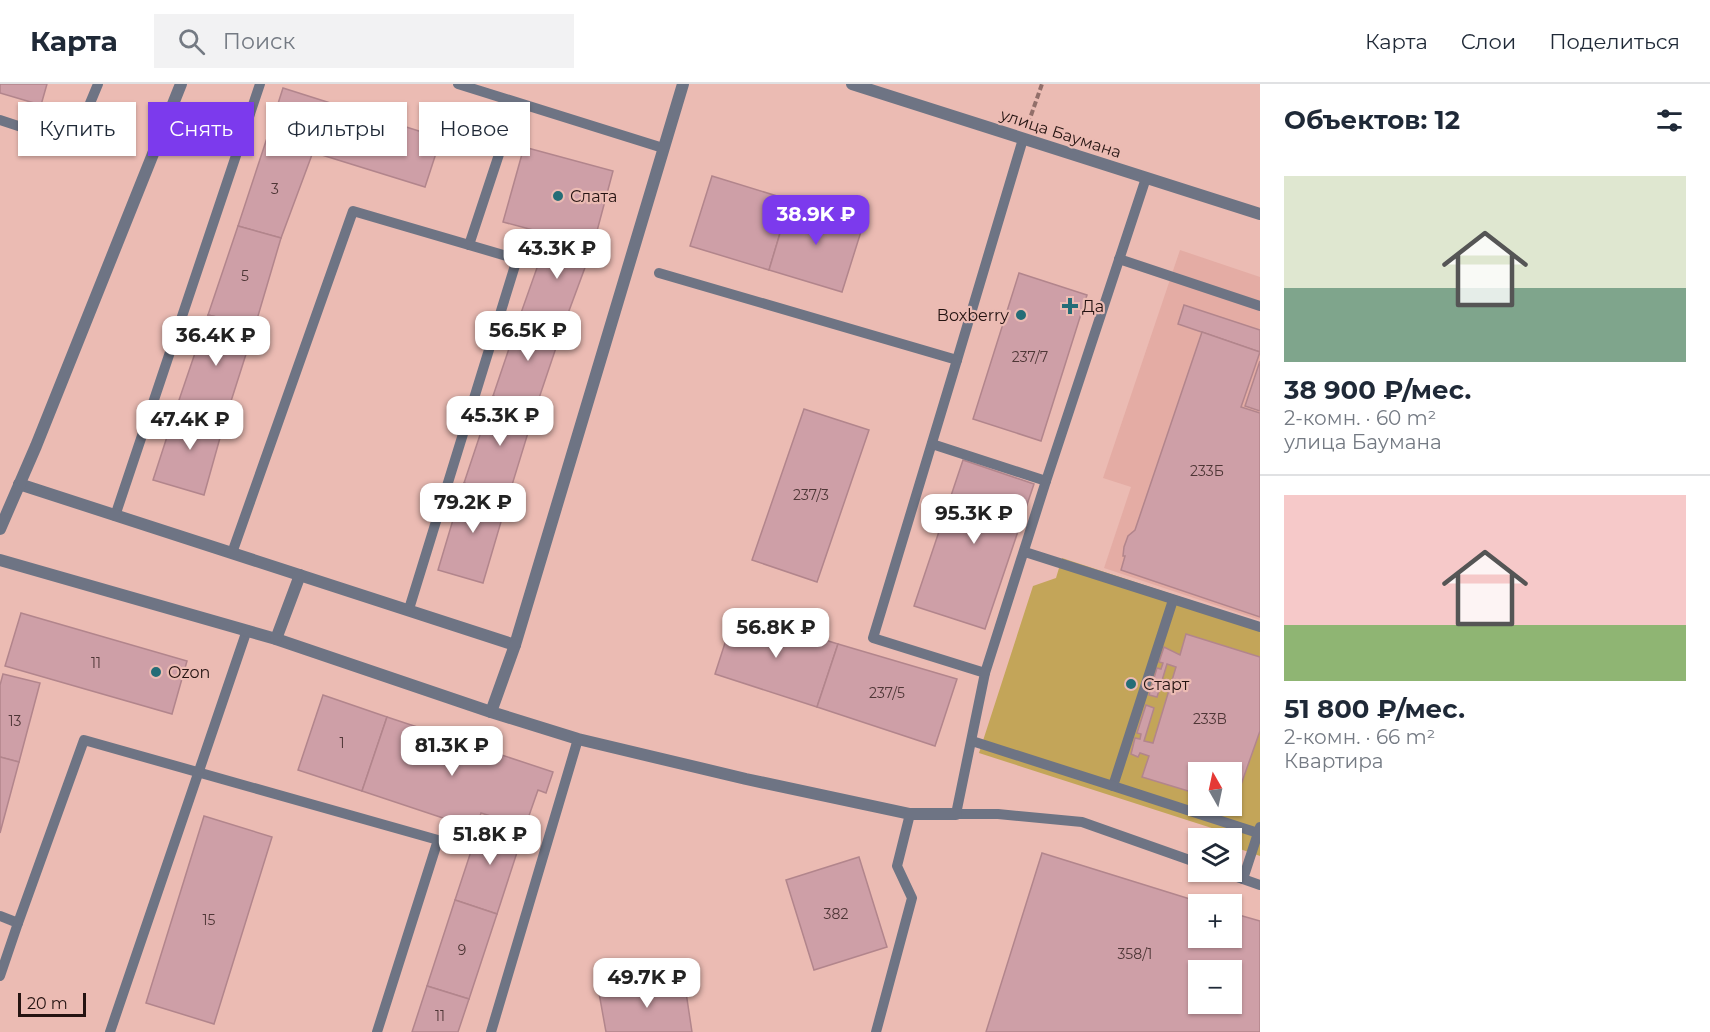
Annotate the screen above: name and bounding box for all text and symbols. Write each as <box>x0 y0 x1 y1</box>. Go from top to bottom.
search box <box>154 14 574 68</box>
text: Карта <box>30 24 118 58</box>
icon: search <box>175 25 208 58</box>
text: Поиск <box>223 28 295 55</box>
text: Карта <box>1365 29 1428 54</box>
text: Слои <box>1461 29 1516 54</box>
text: Поделиться <box>1549 29 1680 54</box>
chip: Купить <box>18 102 136 156</box>
chip: Снять <box>148 102 254 156</box>
chip: Фильтры <box>266 102 407 156</box>
chip: Новое <box>419 102 530 156</box>
text: Объектов: 12 <box>1284 104 1460 136</box>
icon: filters <box>1653 104 1686 137</box>
street label: улица Баумана <box>997 105 1124 162</box>
house number: 3 <box>271 180 279 198</box>
place label: Слата <box>570 187 617 206</box>
marker: Слата <box>551 189 565 203</box>
pin: 38.9K ₽ <box>761 195 871 246</box>
text: 38.9K ₽ <box>776 202 856 226</box>
icon: home <box>1431 215 1539 323</box>
pin: 43.3K ₽ <box>502 229 612 280</box>
text: 43.3K ₽ <box>518 236 596 260</box>
house number: 5 <box>241 267 249 285</box>
place label: Да <box>1082 297 1104 316</box>
marker: Да <box>1063 299 1077 313</box>
place label: Boxberry <box>937 306 1009 325</box>
marker: Boxberry <box>1014 308 1028 322</box>
pin: 56.5K ₽ <box>473 311 583 362</box>
pin: 36.4K ₽ <box>161 316 271 367</box>
text: 56.5K ₽ <box>489 318 567 342</box>
text: 36.4K ₽ <box>176 323 256 347</box>
house number: 237/7 <box>1012 348 1048 366</box>
text: 38 900 ₽/мес. <box>1284 374 1471 406</box>
pin: 45.3K ₽ <box>445 396 555 447</box>
pin: 47.4K ₽ <box>135 400 245 451</box>
text: 45.3K ₽ <box>461 403 539 427</box>
text: 2-комн. · 60 m² <box>1284 406 1436 430</box>
text: 47.4K ₽ <box>150 407 230 431</box>
text: улица Баумана <box>1284 430 1442 454</box>
house number: 233Б <box>1190 462 1224 480</box>
pin: 79.2K ₽ <box>418 483 528 534</box>
house number: 237/3 <box>793 486 829 504</box>
text: 79.2K ₽ <box>434 490 512 514</box>
pin: 95.3K ₽ <box>919 494 1029 545</box>
text: 95.3K ₽ <box>935 501 1013 525</box>
icon: home <box>1431 534 1539 642</box>
pin: 56.8K ₽ <box>721 608 831 659</box>
text: 56.8K ₽ <box>736 615 816 639</box>
house number: 11 <box>91 654 101 672</box>
place label: Ozon <box>168 663 210 682</box>
marker: Ozon <box>149 665 163 679</box>
place label: Старт <box>1143 675 1190 694</box>
marker: Старт <box>1124 677 1138 691</box>
house number: 237/5 <box>869 684 905 702</box>
text: 51 800 ₽/мес. <box>1284 693 1465 725</box>
house number: 233В <box>1193 710 1227 728</box>
house number: 13 <box>9 712 22 730</box>
text: 2-комн. · 66 m² <box>1284 725 1435 749</box>
pin: 81.3K ₽ <box>397 726 507 777</box>
text: 81.3K ₽ <box>415 733 489 757</box>
house number: 1 <box>339 734 345 752</box>
text: Квартира <box>1284 749 1384 773</box>
north arrow <box>1188 762 1242 816</box>
map controls <box>1188 762 1242 1014</box>
pin: 51.8K ₽ <box>435 815 545 866</box>
text: 51.8K ₽ <box>453 822 527 846</box>
button: layers <box>1188 828 1242 882</box>
button: + <box>1188 894 1242 948</box>
house number: 382 <box>824 905 848 923</box>
house number: 15 <box>203 911 216 929</box>
house number: 9 <box>458 941 466 959</box>
house number: 358/1 <box>1118 945 1152 963</box>
pin: 49.7K ₽ <box>592 958 702 1009</box>
button: − <box>1188 960 1242 1014</box>
text: 49.7K ₽ <box>607 965 687 989</box>
scale bar <box>18 990 86 1018</box>
text: 20 m <box>27 994 68 1013</box>
house number: 11 <box>435 1007 445 1025</box>

